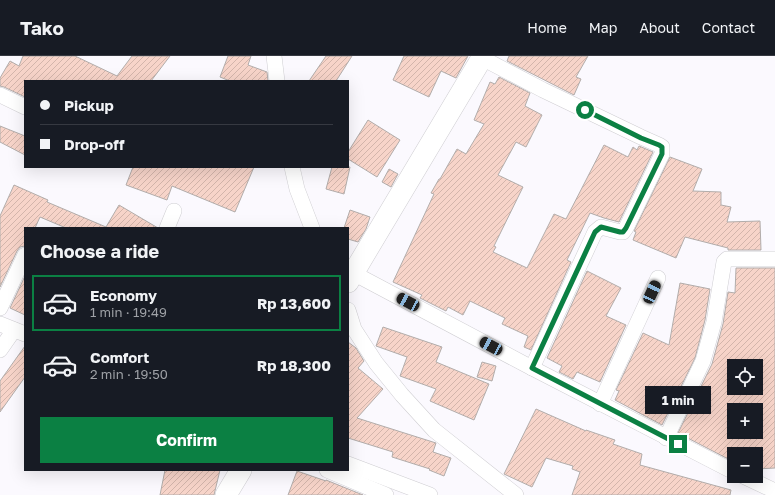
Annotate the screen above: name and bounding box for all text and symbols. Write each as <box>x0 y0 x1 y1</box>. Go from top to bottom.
text: Tako <box>20 16 64 39</box>
text: Home <box>527 19 567 36</box>
text: Map <box>589 19 617 36</box>
text: About <box>639 19 680 36</box>
text: Contact <box>702 19 755 36</box>
text: Pickup <box>64 96 114 114</box>
route start <box>576 101 594 119</box>
text: Drop-off <box>64 135 124 153</box>
text: Choose a ride <box>40 240 159 262</box>
car <box>641 279 663 305</box>
icon: car <box>42 285 78 321</box>
text: Economy <box>90 286 157 304</box>
car <box>395 291 421 313</box>
text: Rp 13,600 <box>257 294 331 312</box>
text: 1 min · 19:49 <box>90 304 167 320</box>
car <box>478 335 504 357</box>
icon: car <box>42 347 78 383</box>
text: Comfort <box>90 348 149 366</box>
text: Rp 18,300 <box>257 356 331 374</box>
map controls <box>727 359 763 483</box>
button: locate <box>727 359 763 395</box>
text: 2 min · 19:50 <box>90 366 168 382</box>
callout: 1 min <box>645 386 711 414</box>
text: 1 min <box>662 392 694 408</box>
button: + <box>727 403 763 439</box>
button: Confirm <box>40 417 333 463</box>
route end <box>669 435 687 453</box>
button: − <box>727 447 763 483</box>

